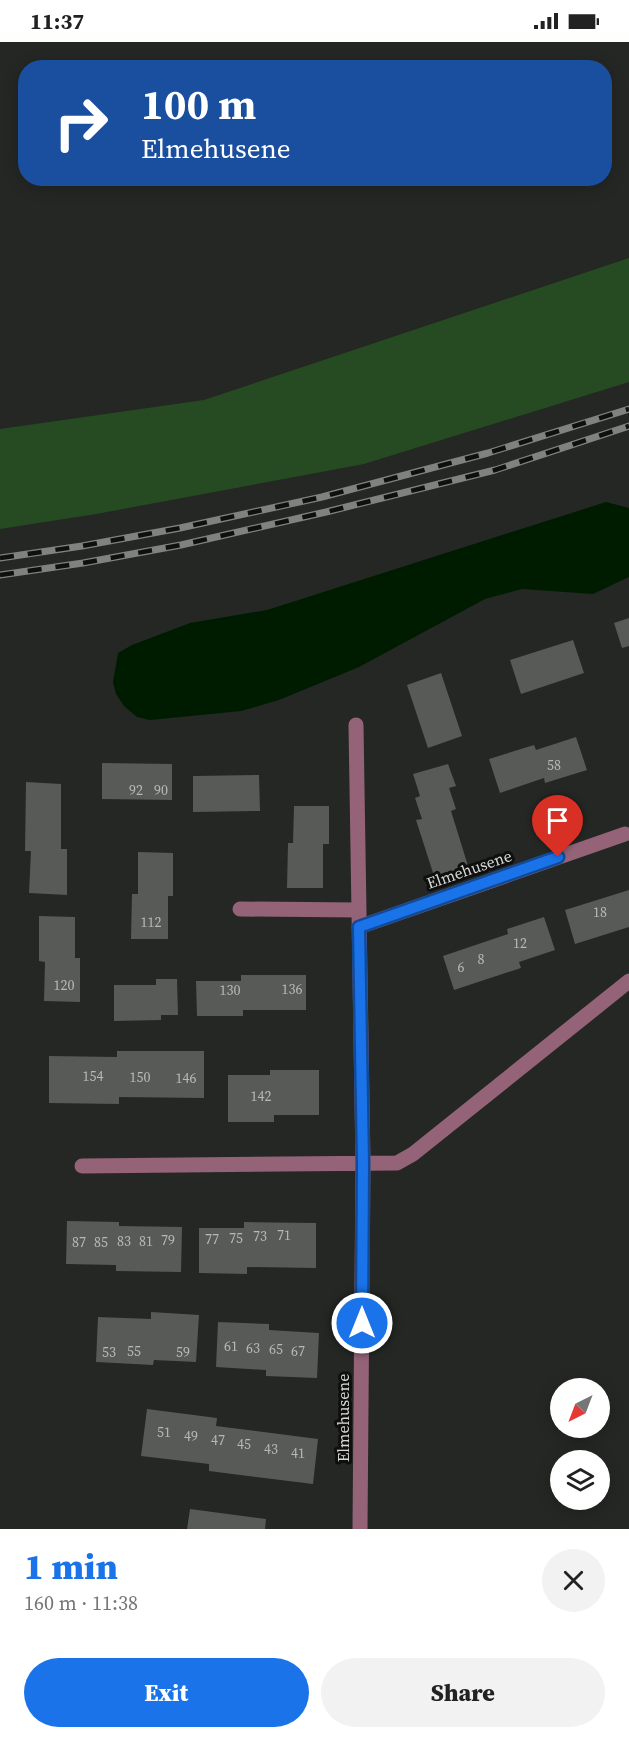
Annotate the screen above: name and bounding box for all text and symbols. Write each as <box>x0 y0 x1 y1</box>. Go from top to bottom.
text: 11:37 <box>30 6 84 36</box>
text: 100 m <box>141 75 256 133</box>
icon: right <box>42 84 120 162</box>
text: Elmehusene <box>141 130 291 167</box>
house number: 58 <box>547 755 561 775</box>
house number: 92 <box>129 780 143 800</box>
house number: 90 <box>154 780 168 800</box>
pin <box>532 795 583 857</box>
icon: arrive <box>541 804 574 837</box>
street label: Elmehusene <box>424 844 514 894</box>
house number: 18 <box>593 902 607 922</box>
house number: 112 <box>141 912 162 932</box>
house number: 12 <box>513 933 527 953</box>
house number: 8 <box>478 949 485 969</box>
house number: 6 <box>458 957 465 977</box>
house number: 120 <box>54 975 75 995</box>
house number: 136 <box>282 979 303 999</box>
house number: 130 <box>220 980 241 1000</box>
house number: 154 <box>83 1066 104 1086</box>
house number: 150 <box>130 1067 151 1087</box>
house number: 146 <box>176 1068 197 1088</box>
house number: 142 <box>251 1086 272 1106</box>
house number: 71 <box>277 1225 291 1245</box>
house number: 73 <box>253 1226 267 1246</box>
house number: 75 <box>229 1228 243 1248</box>
house number: 77 <box>205 1229 219 1249</box>
house number: 79 <box>161 1230 175 1250</box>
house number: 83 <box>117 1231 131 1251</box>
house number: 81 <box>139 1231 153 1251</box>
house number: 87 <box>72 1232 86 1252</box>
house number: 85 <box>94 1232 108 1252</box>
position arrow <box>330 1291 394 1355</box>
house number: 61 <box>224 1336 238 1356</box>
house number: 63 <box>246 1338 260 1358</box>
house number: 65 <box>269 1339 283 1359</box>
house number: 55 <box>127 1341 141 1361</box>
house number: 67 <box>291 1341 305 1361</box>
house number: 53 <box>102 1342 116 1362</box>
house number: 59 <box>176 1342 190 1362</box>
street label: Elmehusene <box>332 1374 354 1462</box>
north arrow <box>550 1378 610 1438</box>
map controls <box>550 1378 610 1510</box>
house number: 51 <box>157 1422 171 1442</box>
house number: 49 <box>184 1426 198 1446</box>
house number: 47 <box>211 1430 225 1450</box>
house number: 45 <box>237 1434 251 1454</box>
house number: 43 <box>264 1439 278 1459</box>
house number: 41 <box>291 1443 305 1463</box>
button: layers <box>550 1450 610 1510</box>
text: 1 min <box>24 1542 118 1591</box>
button: close <box>542 1549 605 1612</box>
text: 160 m · 11:38 <box>24 1589 138 1617</box>
button: Exit <box>24 1658 309 1727</box>
button: Share <box>321 1658 605 1727</box>

